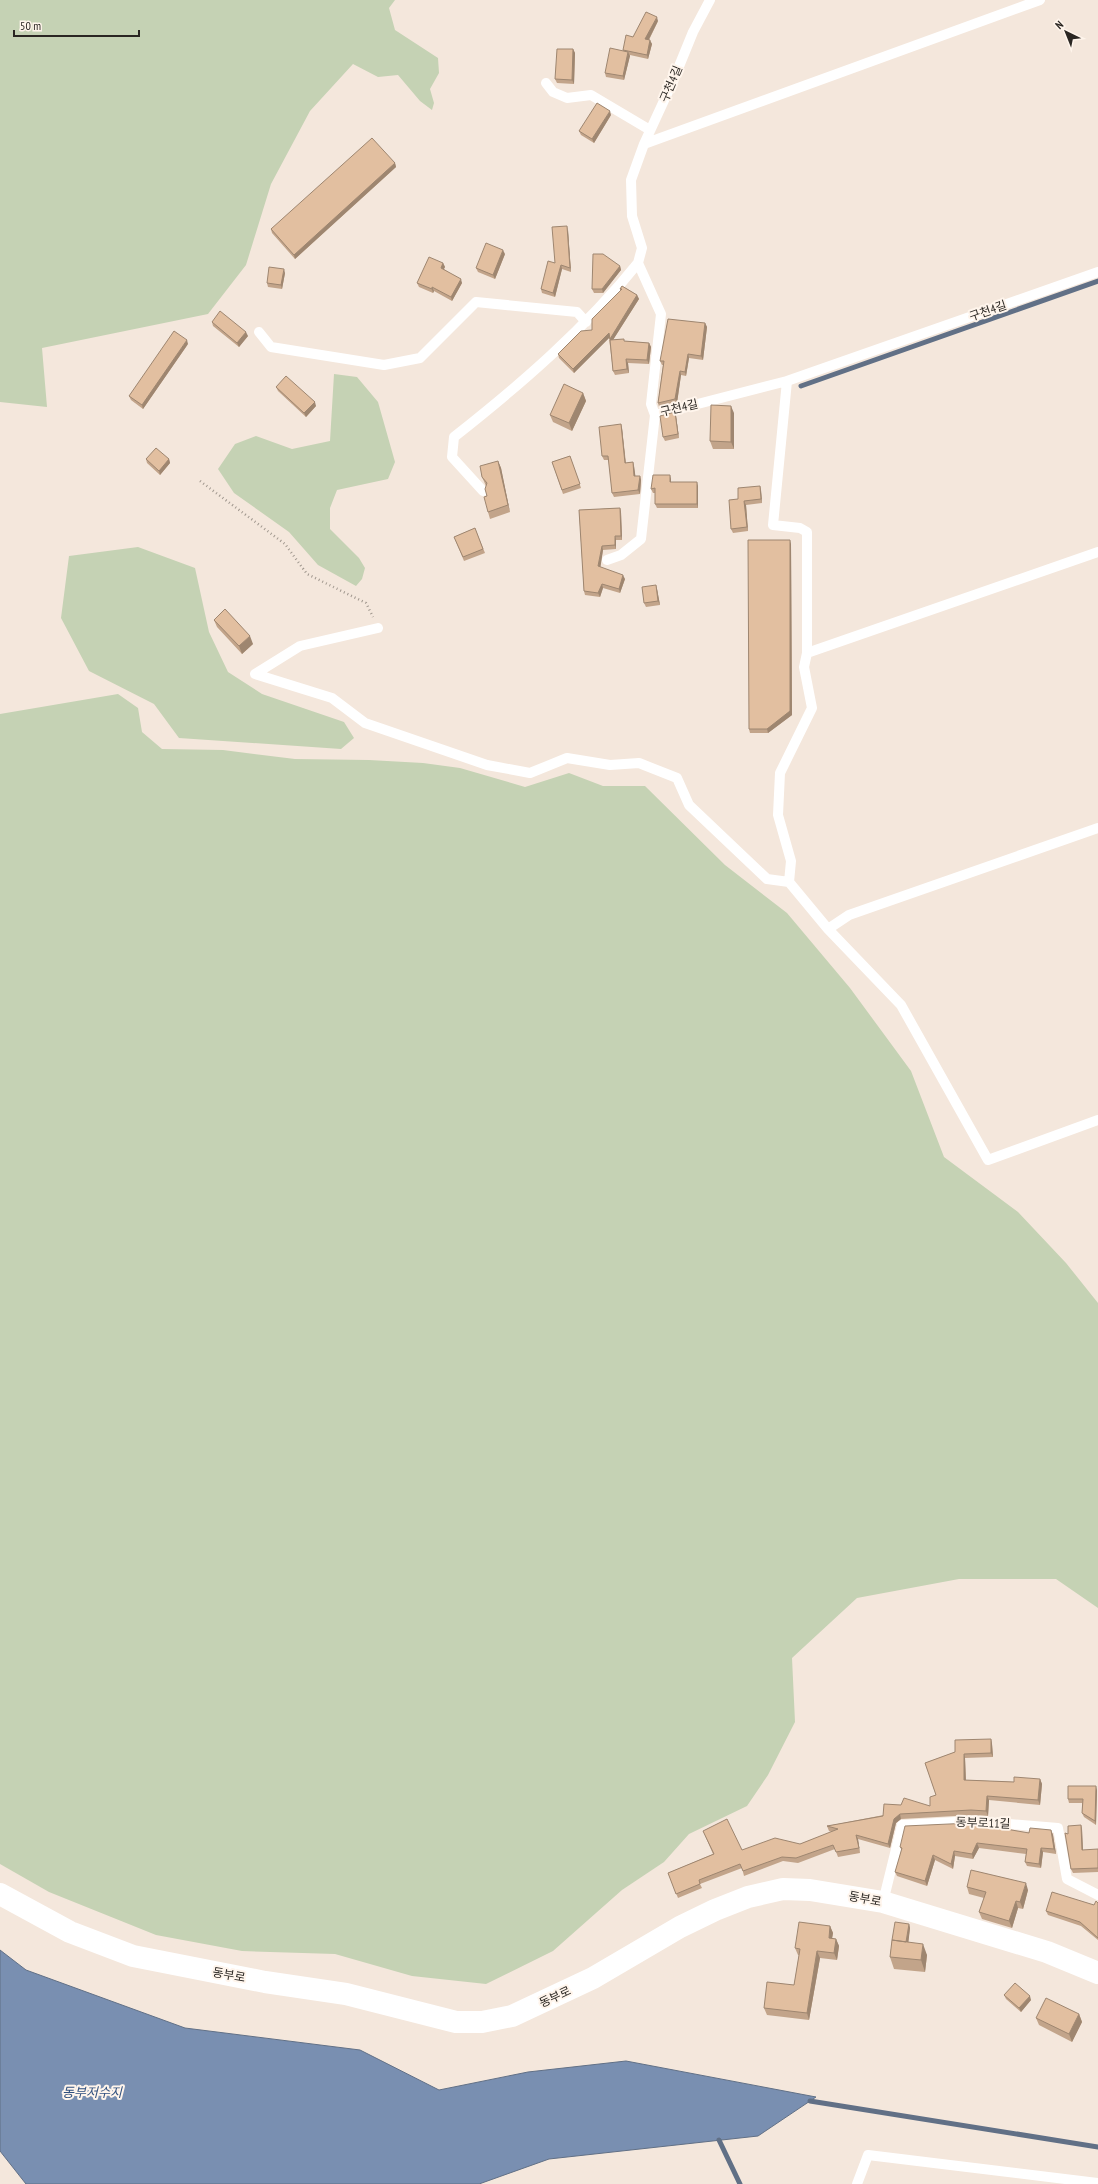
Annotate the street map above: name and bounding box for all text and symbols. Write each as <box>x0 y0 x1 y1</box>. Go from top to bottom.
scale bar <box>14 12 139 38</box>
north arrow <box>1046 12 1086 52</box>
text: 50 m <box>20 18 41 33</box>
text: N <box>1052 18 1066 32</box>
street label: 구천4길 <box>656 63 685 104</box>
street label: 구천4길 <box>967 297 1008 324</box>
street label: 구천4길 <box>658 396 699 419</box>
street label: 동부로11길 <box>955 1814 1011 1831</box>
street label: 동부로 <box>847 1888 883 1909</box>
street label: 동부로 <box>211 1964 247 1985</box>
street label: 동부로 <box>537 1983 573 2010</box>
water label: 동부저수지 <box>62 2084 123 2101</box>

